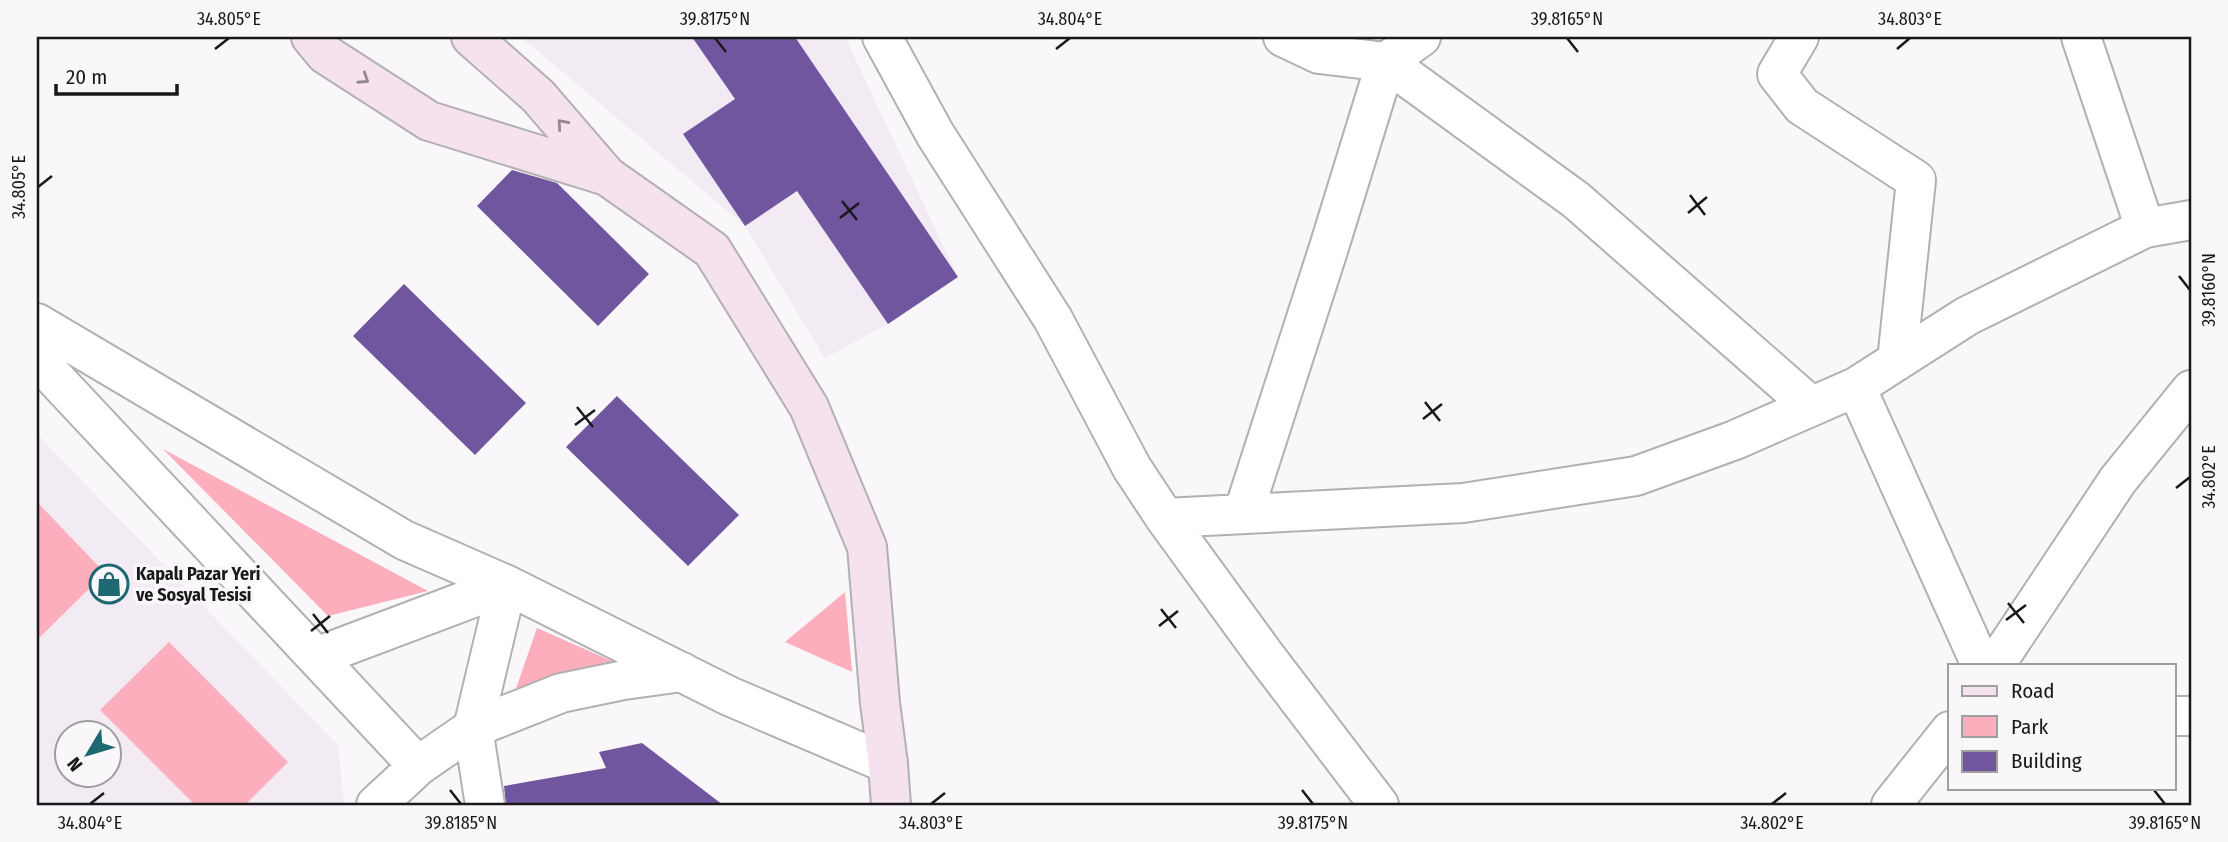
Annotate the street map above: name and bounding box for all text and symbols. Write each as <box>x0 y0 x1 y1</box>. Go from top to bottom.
text: 34.805°E <box>197 8 261 30</box>
text: 39.8175°N <box>680 8 750 30</box>
text: 34.804°E <box>1038 8 1102 30</box>
text: 39.8165°N <box>1531 8 1603 30</box>
text: 34.803°E <box>1878 8 1942 30</box>
scale bar <box>56 52 177 96</box>
text: 20 m <box>66 64 107 90</box>
one-way arrow <box>356 71 369 84</box>
one-way arrow <box>558 120 570 133</box>
text: 34.805°E <box>8 155 30 219</box>
text: 39.8160°N <box>2198 253 2220 327</box>
text: 34.802°E <box>2198 445 2220 509</box>
shop icon: Kapalı Pazar Yeri ve Sosyal Tesisi <box>88 563 130 605</box>
place label: Kapalı Pazar Yeri ve Sosyal Tesisi <box>135 563 260 606</box>
legend <box>1948 664 2176 790</box>
text: Road <box>2011 678 2055 704</box>
text: Park <box>2011 714 2049 740</box>
north arrow <box>52 720 122 790</box>
text: Building <box>2011 748 2082 774</box>
text: N <box>62 753 88 776</box>
text: 34.804°E <box>58 812 122 834</box>
text: 39.8185°N <box>425 812 497 834</box>
text: 34.803°E <box>899 812 963 834</box>
text: 39.8175°N <box>1278 812 1348 834</box>
text: 34.802°E <box>1740 812 1804 834</box>
text: 39.8165°N <box>2129 812 2201 834</box>

